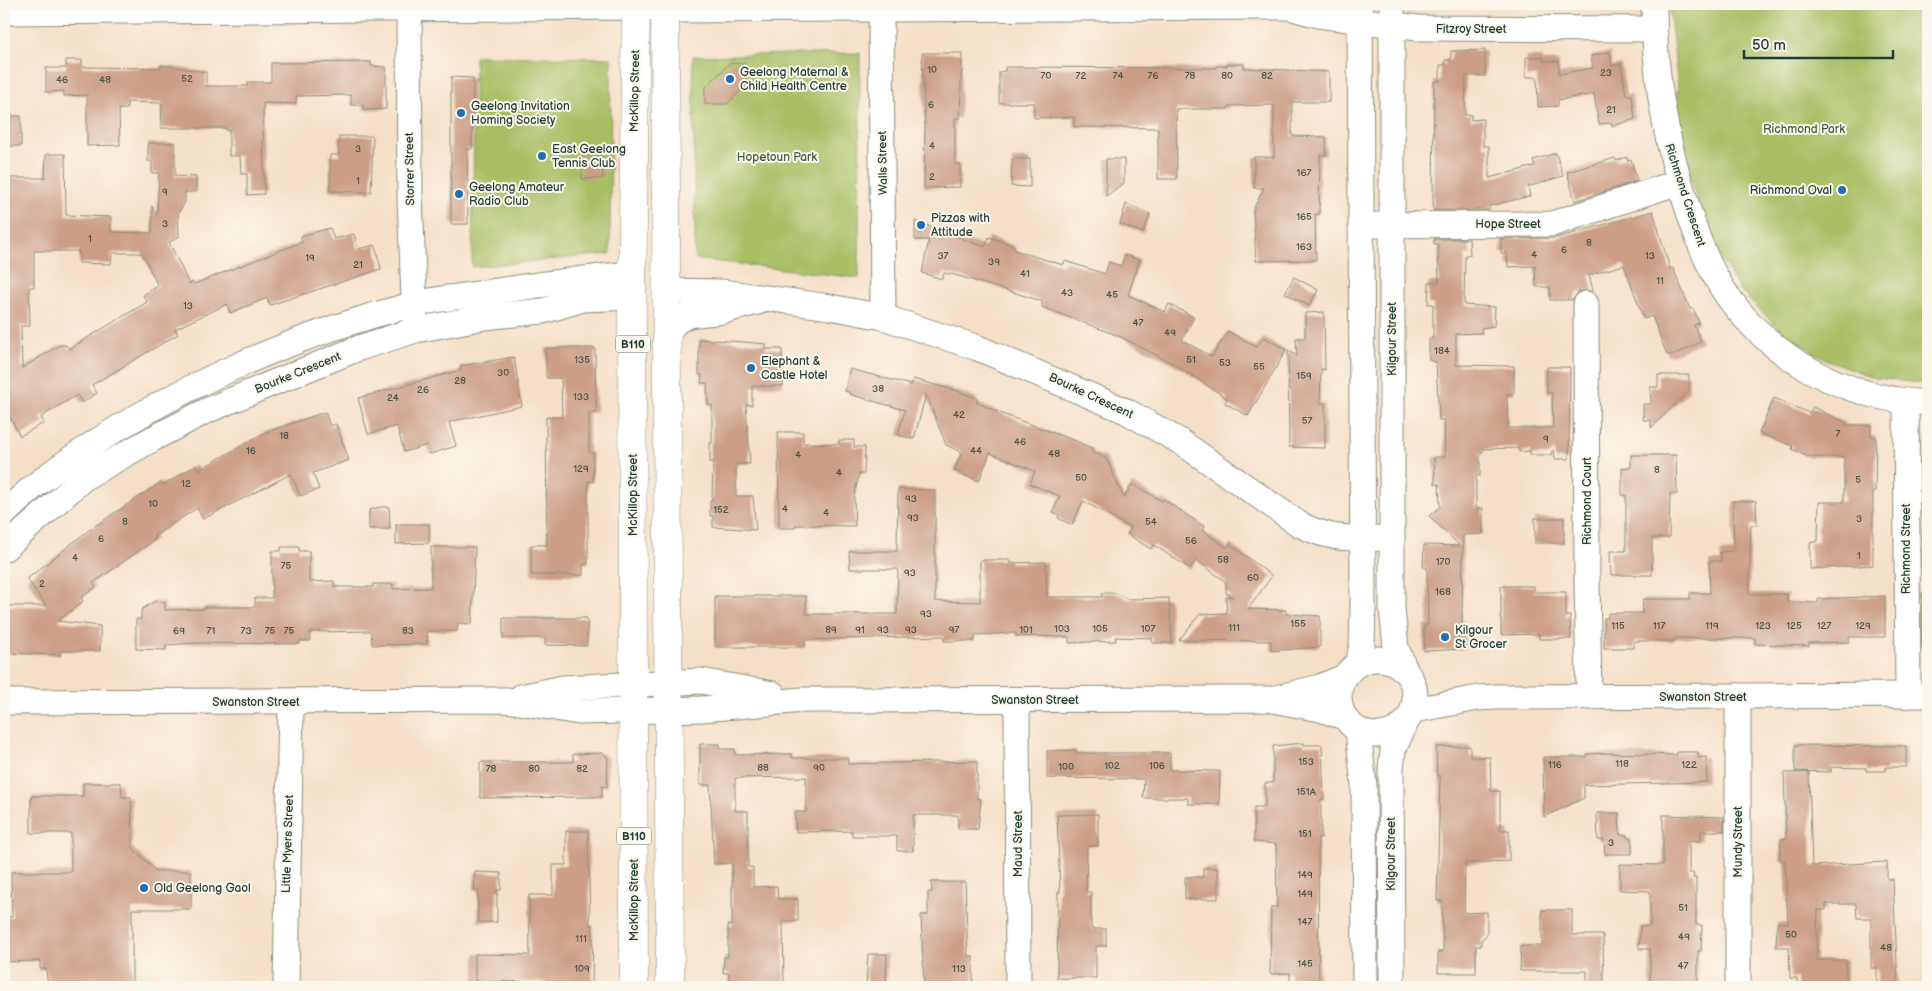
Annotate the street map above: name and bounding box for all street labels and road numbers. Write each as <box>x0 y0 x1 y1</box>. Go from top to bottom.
street label: Fitzroy Street <box>1436 22 1507 37</box>
street label: McKillop Street <box>627 49 643 132</box>
street label: Walls Street <box>875 130 891 195</box>
street label: Storrer Street <box>402 132 418 206</box>
street label: Richmond Crescent <box>1661 142 1709 249</box>
street label: Hope Street <box>1475 217 1541 232</box>
street label: Kilgour Street <box>1385 302 1400 376</box>
road number: B110 <box>616 336 650 352</box>
street label: Bourke Crescent <box>253 349 344 397</box>
street label: Bourke Crescent <box>1046 370 1136 422</box>
street label: McKillop Street <box>626 454 641 536</box>
street label: Richmond Court <box>1580 457 1595 545</box>
street label: Richmond Street <box>1899 503 1914 594</box>
street label: Swanston Street <box>1659 690 1747 705</box>
street label: Swanston Street <box>991 693 1079 708</box>
street label: Swanston Street <box>212 695 300 710</box>
street label: Little Myers Street <box>279 794 297 893</box>
street label: Mundy Street <box>1731 806 1746 878</box>
street label: Maud Street <box>1011 810 1026 877</box>
street label: Kilgour Street <box>1384 817 1399 891</box>
road number: B110 <box>616 828 652 844</box>
street label: McKillop Street <box>627 859 642 941</box>

